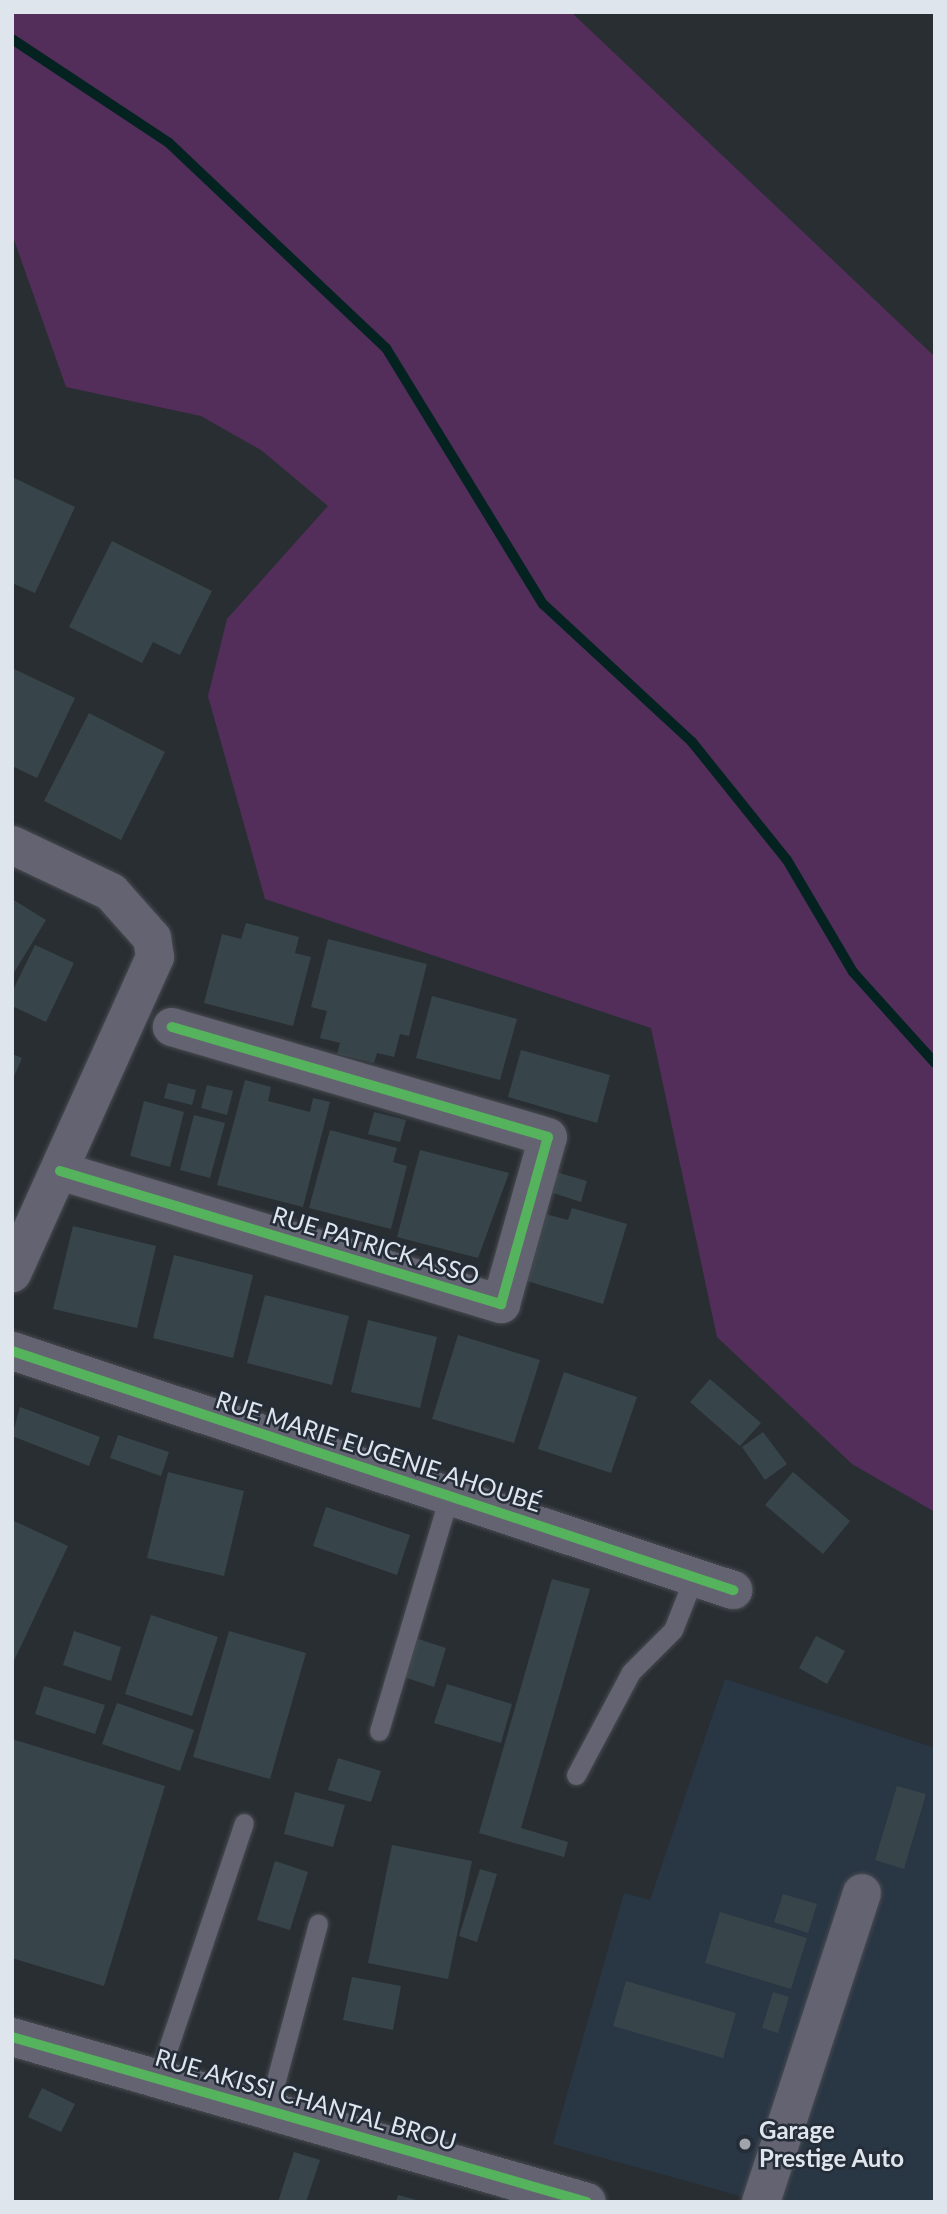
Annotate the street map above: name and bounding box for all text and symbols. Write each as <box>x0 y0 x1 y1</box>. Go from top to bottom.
street label: RUE PATRICK ASSO <box>269 1200 483 1290</box>
street label: RUE MARIE EUGENIE AHOUBÉ <box>212 1385 546 1517</box>
street label: RUE AKISSI CHANTAL BROU <box>151 2042 461 2156</box>
place label: Garage Prestige Auto <box>759 2116 905 2172</box>
marker: Garage Prestige Auto <box>737 2136 753 2152</box>

